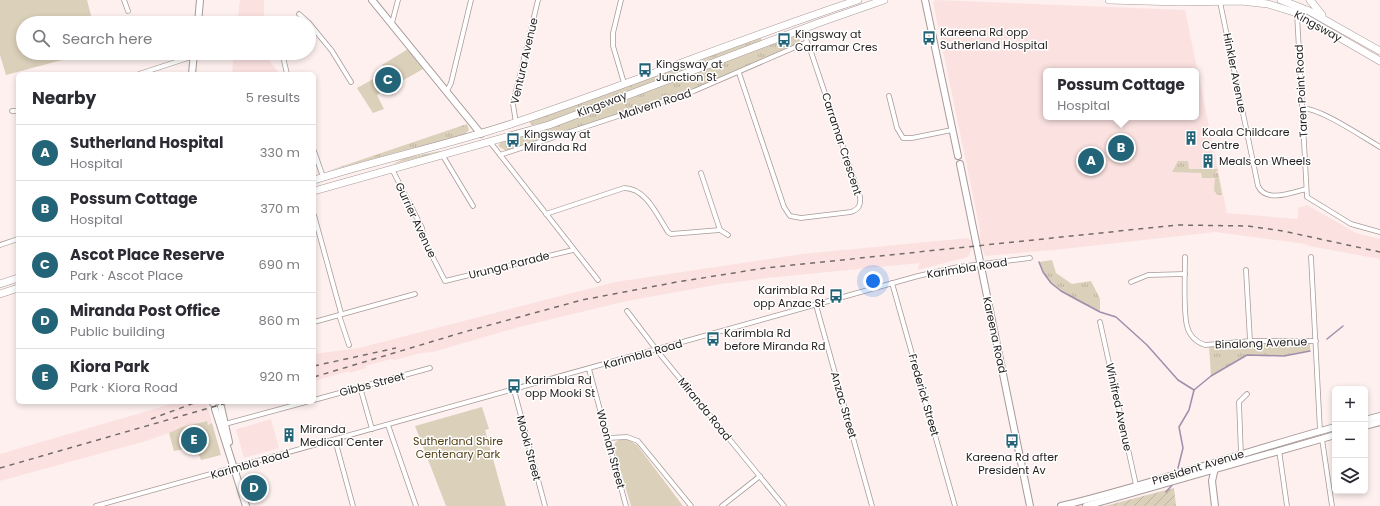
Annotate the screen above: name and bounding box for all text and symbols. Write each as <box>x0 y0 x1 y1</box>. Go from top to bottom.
street label: Kingsway <box>1291 6 1345 46</box>
search box <box>16 16 316 60</box>
street label: Ventura Avenue <box>506 16 542 106</box>
place label: Kareena Rd opp Sutherland Hospital <box>940 24 1048 53</box>
place label: Kingsway at Carramar Cres <box>795 26 878 55</box>
icon: search <box>30 27 52 49</box>
text: Search here <box>62 28 152 49</box>
bus stop icon: Kareena Rd opp Sutherland Hospital <box>921 30 937 46</box>
bus stop icon: Kingsway at Carramar Cres <box>776 32 792 48</box>
street label: Hinkler Avenue <box>1219 32 1251 114</box>
street label: Taren Point Road <box>1291 44 1311 138</box>
place label: Kingsway at Junction St <box>656 56 723 85</box>
bus stop icon: Kingsway at Junction St <box>637 62 653 78</box>
pin: C <box>375 65 401 95</box>
popup <box>1043 68 1199 120</box>
text: Possum Cottage <box>1057 74 1185 95</box>
street label: Malvern Road <box>617 85 693 123</box>
text: Nearby <box>32 86 96 110</box>
street label: Kingsway <box>575 87 630 121</box>
text: 5 results <box>246 88 300 107</box>
street label: Carramar Crescent <box>818 91 866 197</box>
text: Hospital <box>1057 96 1110 115</box>
place label: Koala Childcare Centre <box>1202 124 1290 153</box>
place label: Kingsway at Miranda Rd <box>524 126 591 155</box>
building icon: Koala Childcare Centre <box>1183 130 1199 146</box>
text: Sutherland Hospital <box>70 132 223 153</box>
bus stop icon: Kingsway at Miranda Rd <box>505 132 521 148</box>
pin: B <box>1108 133 1134 163</box>
text: A <box>40 143 50 162</box>
text: 330 m <box>260 143 300 162</box>
pin: A <box>1078 146 1104 176</box>
building icon: Meals on Wheels <box>1200 153 1216 169</box>
place label: Meals on Wheels <box>1219 153 1311 169</box>
text: Hospital <box>70 154 123 173</box>
street label: Gurrier Avenue <box>391 180 441 261</box>
text: Possum Cottage <box>70 188 198 209</box>
text: B <box>41 199 49 218</box>
text: 370 m <box>260 199 300 218</box>
text: Hospital <box>70 210 123 229</box>
text: Ascot Place Reserve <box>70 244 224 265</box>
street label: Urunga Parade <box>467 247 551 283</box>
street label: Karimbla Road <box>926 254 1008 282</box>
text: C <box>40 255 50 274</box>
text: 690 m <box>259 255 300 274</box>
text: Park · Ascot Place <box>70 266 183 285</box>
your location <box>863 271 883 291</box>
place label: Karimbla Rd opp Anzac St <box>753 282 825 311</box>
bus stop icon: Karimbla Rd opp Anzac St <box>828 288 844 304</box>
street label: Kareena Road <box>979 295 1011 375</box>
text: Miranda Post Office <box>70 300 220 321</box>
text: D <box>40 311 50 330</box>
text: 860 m <box>259 311 300 330</box>
text: Public building <box>70 322 165 341</box>
place label: Karimbla Rd before Miranda Rd <box>724 325 825 354</box>
bus stop icon: Karimbla Rd before Miranda Rd <box>705 331 721 347</box>
street label: Binalong Avenue <box>1215 333 1308 353</box>
street label: Karimbla Road <box>602 335 684 373</box>
street label: Frederick Street <box>905 352 943 438</box>
text: Kiora Park <box>70 356 149 377</box>
street label: Winifred Avenue <box>1102 362 1136 453</box>
text: E <box>41 367 49 386</box>
text: 920 m <box>259 367 300 386</box>
street label: Gibbs Street <box>338 368 406 400</box>
street label: Anzac Street <box>827 370 861 440</box>
place label: Karimbla Rd opp Mooki St <box>525 372 595 401</box>
street label: Miranda Road <box>674 374 736 444</box>
text: Park · Kiora Road <box>70 378 178 397</box>
bus stop icon: Karimbla Rd opp Mooki St <box>506 378 522 394</box>
map controls <box>1332 386 1368 494</box>
button: + <box>1332 386 1368 422</box>
street label: Woonah Street <box>593 408 629 490</box>
street label: Mooki Street <box>513 414 545 482</box>
place label: Miranda Medical Center <box>300 421 383 450</box>
button: − <box>1332 422 1368 458</box>
pin: E <box>181 425 207 455</box>
building icon: Miranda Medical Center <box>281 427 297 443</box>
park label: Sutherland Shire Centenary Park <box>413 433 503 462</box>
bus stop icon: Kareena Rd after President Av <box>1004 433 1020 449</box>
street label: Karimbla Road <box>209 445 291 483</box>
street label: President Avenue <box>1150 445 1246 489</box>
place label: Kareena Rd after President Av <box>966 449 1058 478</box>
button: layers <box>1332 458 1368 494</box>
pin: D <box>241 473 267 503</box>

